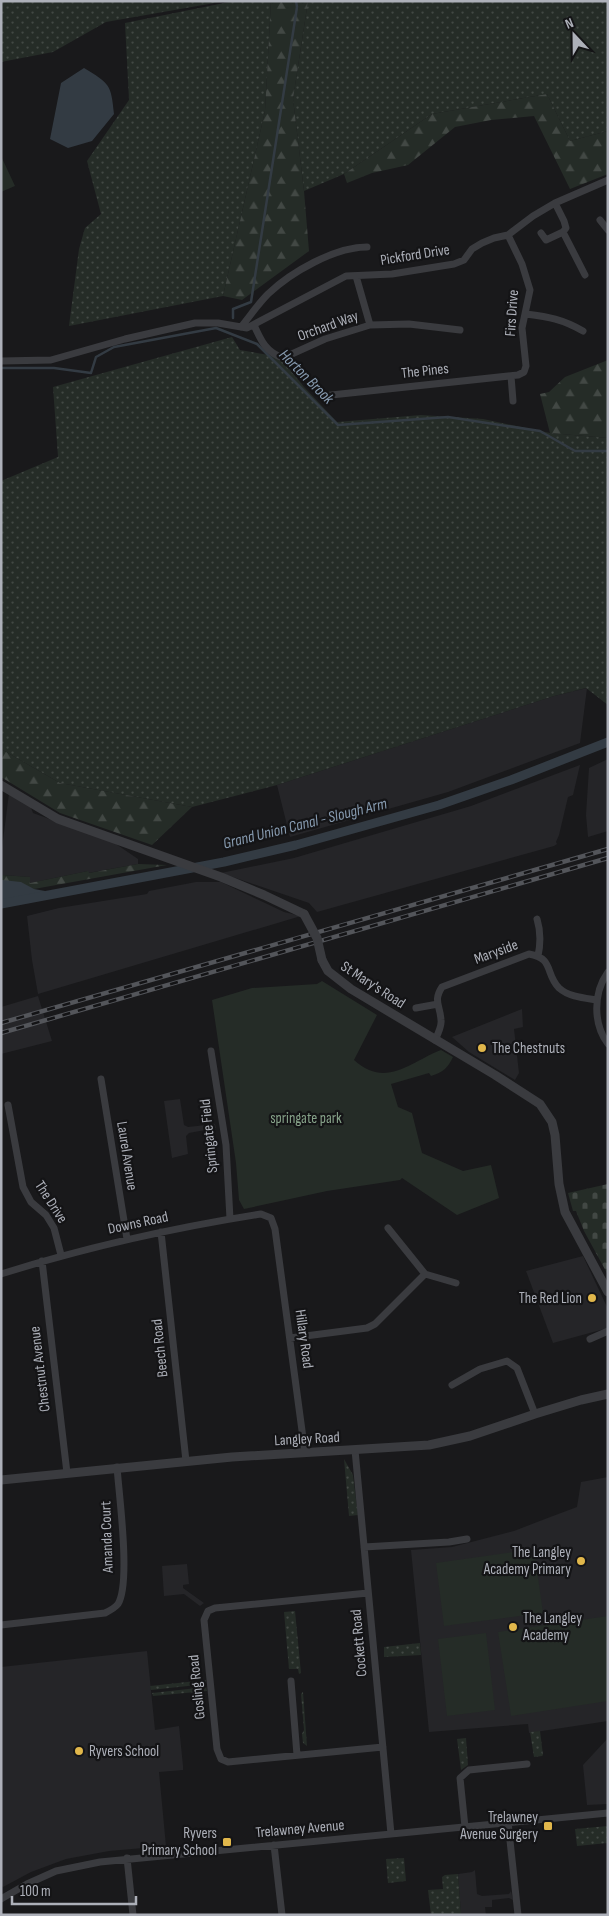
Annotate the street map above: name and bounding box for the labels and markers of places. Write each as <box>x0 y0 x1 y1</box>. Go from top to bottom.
place label: The Chestnuts <box>492 1039 565 1058</box>
marker: The Chestnuts <box>476 1042 488 1054</box>
place label: The Red Lion <box>519 1289 582 1308</box>
marker: The Red Lion <box>586 1292 598 1304</box>
place label: The Langley Academy Primary <box>483 1543 571 1579</box>
marker: The Langley Academy Primary <box>575 1555 587 1567</box>
place label: The Langley Academy <box>522 1609 582 1645</box>
marker: The Langley Academy <box>507 1621 519 1633</box>
place label: Ryvers School <box>89 1742 159 1761</box>
marker: Ryvers School <box>73 1745 85 1757</box>
place label: Trelawney Avenue Surgery <box>459 1808 538 1844</box>
marker: Trelawney Avenue Surgery <box>542 1820 554 1832</box>
place label: Ryvers Primary School <box>141 1824 217 1860</box>
marker: Ryvers Primary School <box>221 1836 233 1848</box>

